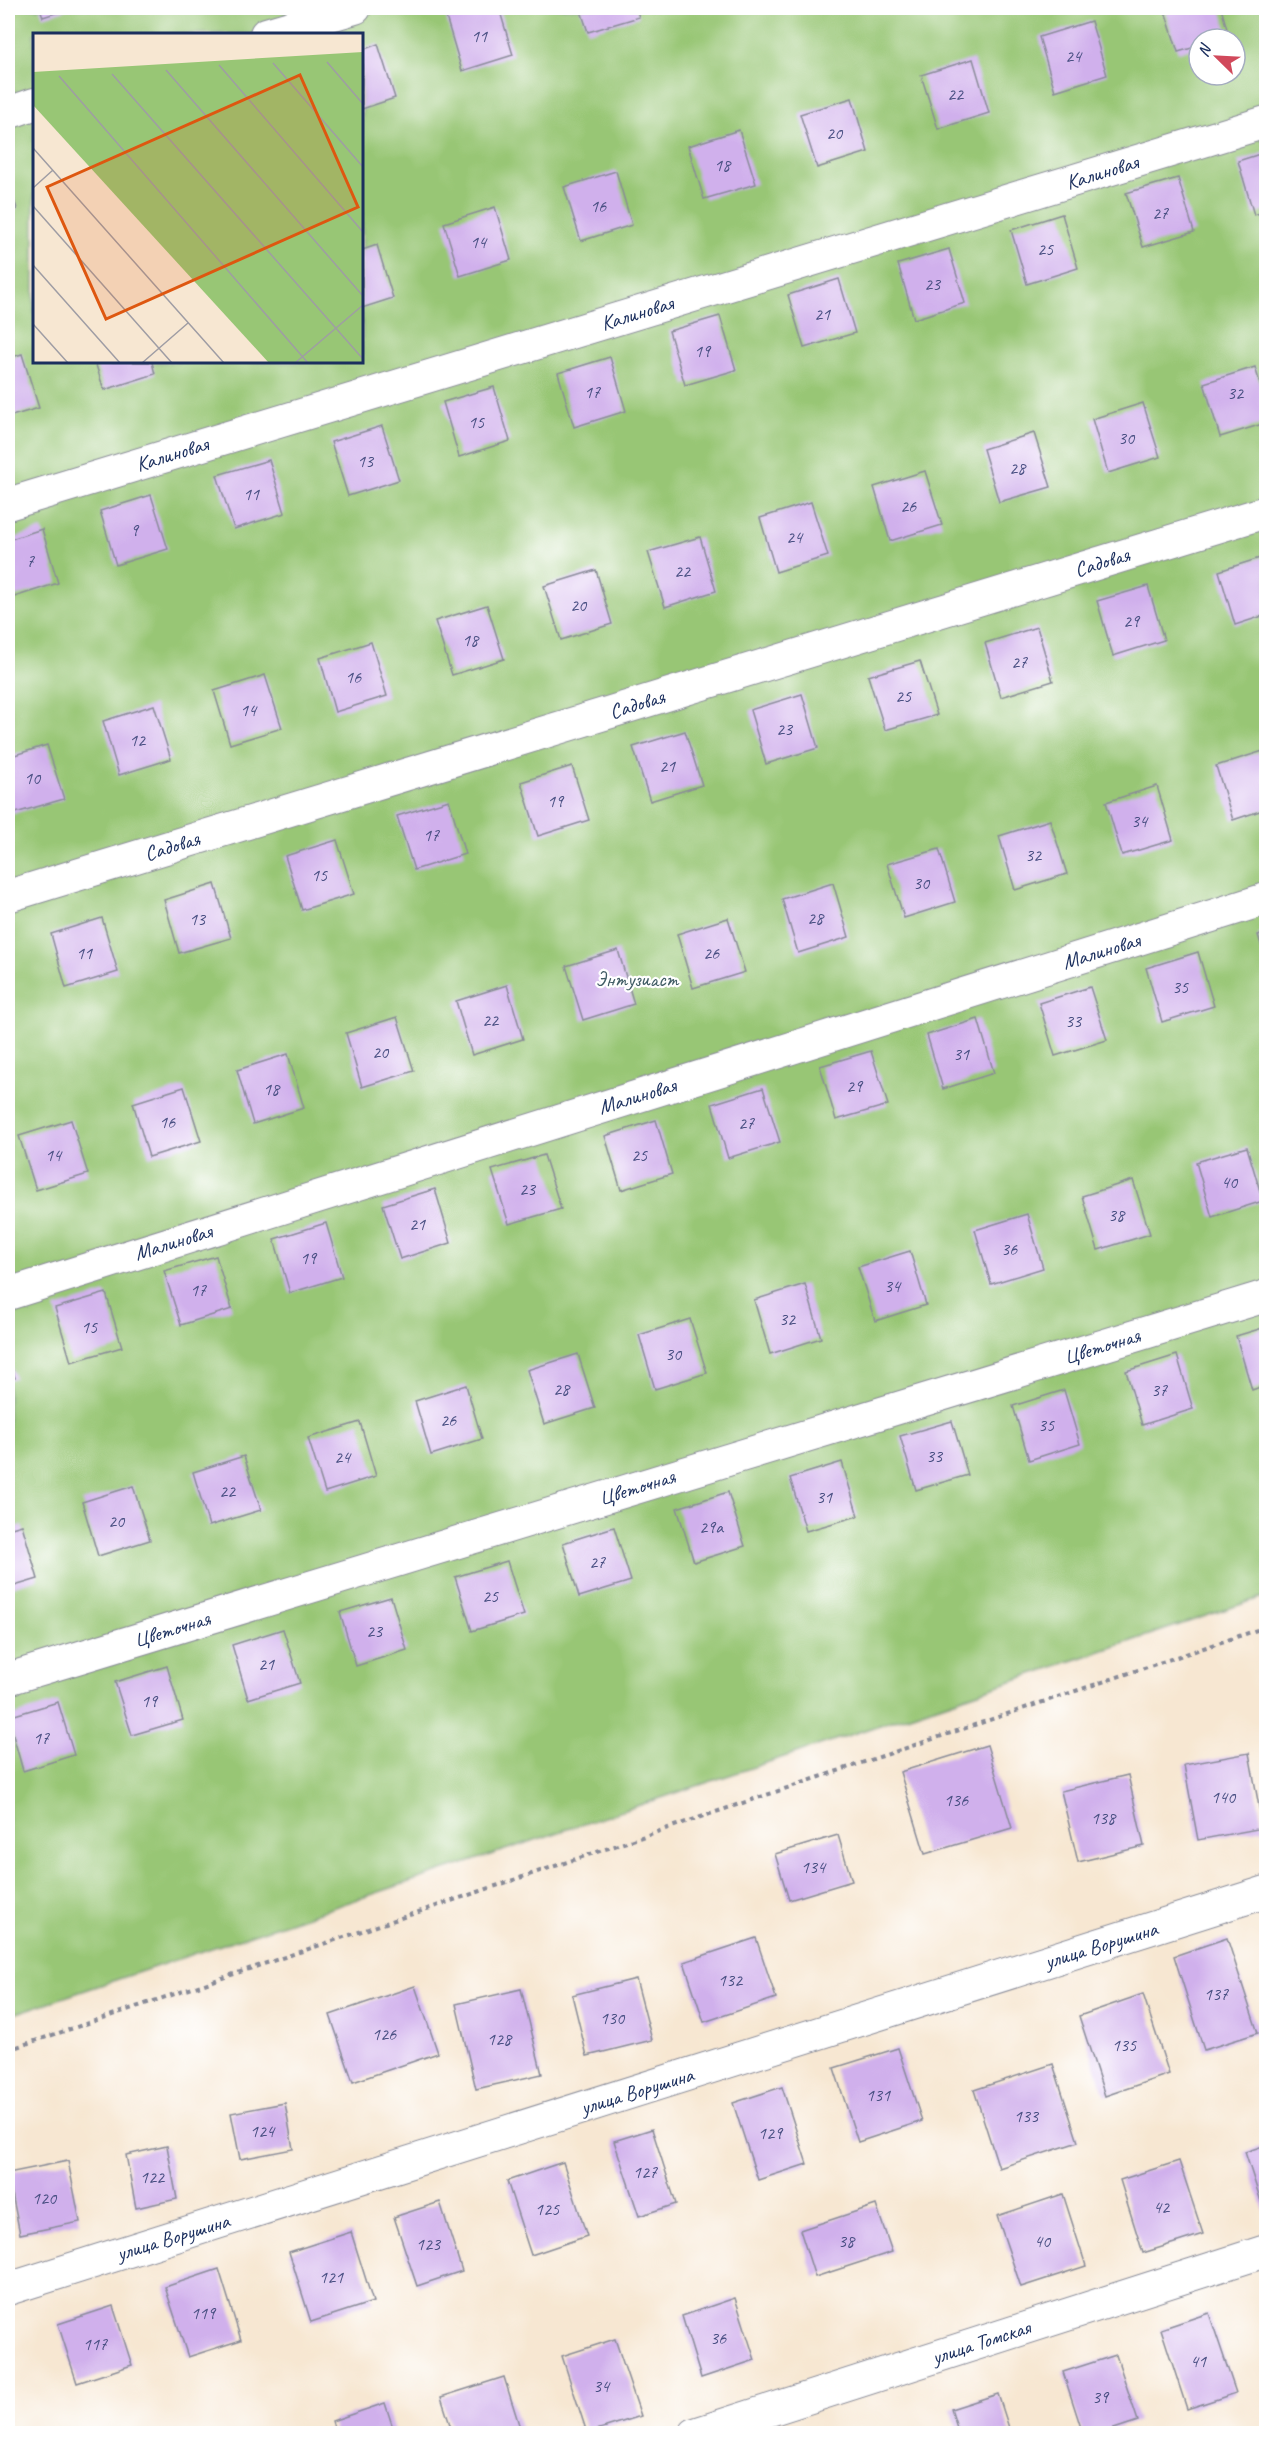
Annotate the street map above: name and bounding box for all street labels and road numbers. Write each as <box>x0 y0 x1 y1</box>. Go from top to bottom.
street label: Калиновая <box>1063 148 1143 195</box>
street label: Калиновая <box>598 289 678 336</box>
street label: Калиновая <box>133 430 213 477</box>
street label: Садовая <box>1071 541 1134 583</box>
street label: Садовая <box>606 683 669 725</box>
street label: Садовая <box>141 825 204 867</box>
street label: Малиновая <box>1059 926 1144 975</box>
street label: Малиновая <box>595 1071 680 1120</box>
street label: Малиновая <box>131 1217 216 1266</box>
street label: Цветочная <box>1061 1322 1145 1370</box>
street label: Цветочная <box>596 1463 680 1511</box>
street label: Цветочная <box>131 1605 215 1653</box>
street label: улица Ворушина <box>1040 1915 1162 1975</box>
street label: улица Ворушина <box>576 2061 698 2121</box>
street label: улица Ворушина <box>112 2207 234 2267</box>
street label: улица Томская <box>927 2313 1035 2371</box>

